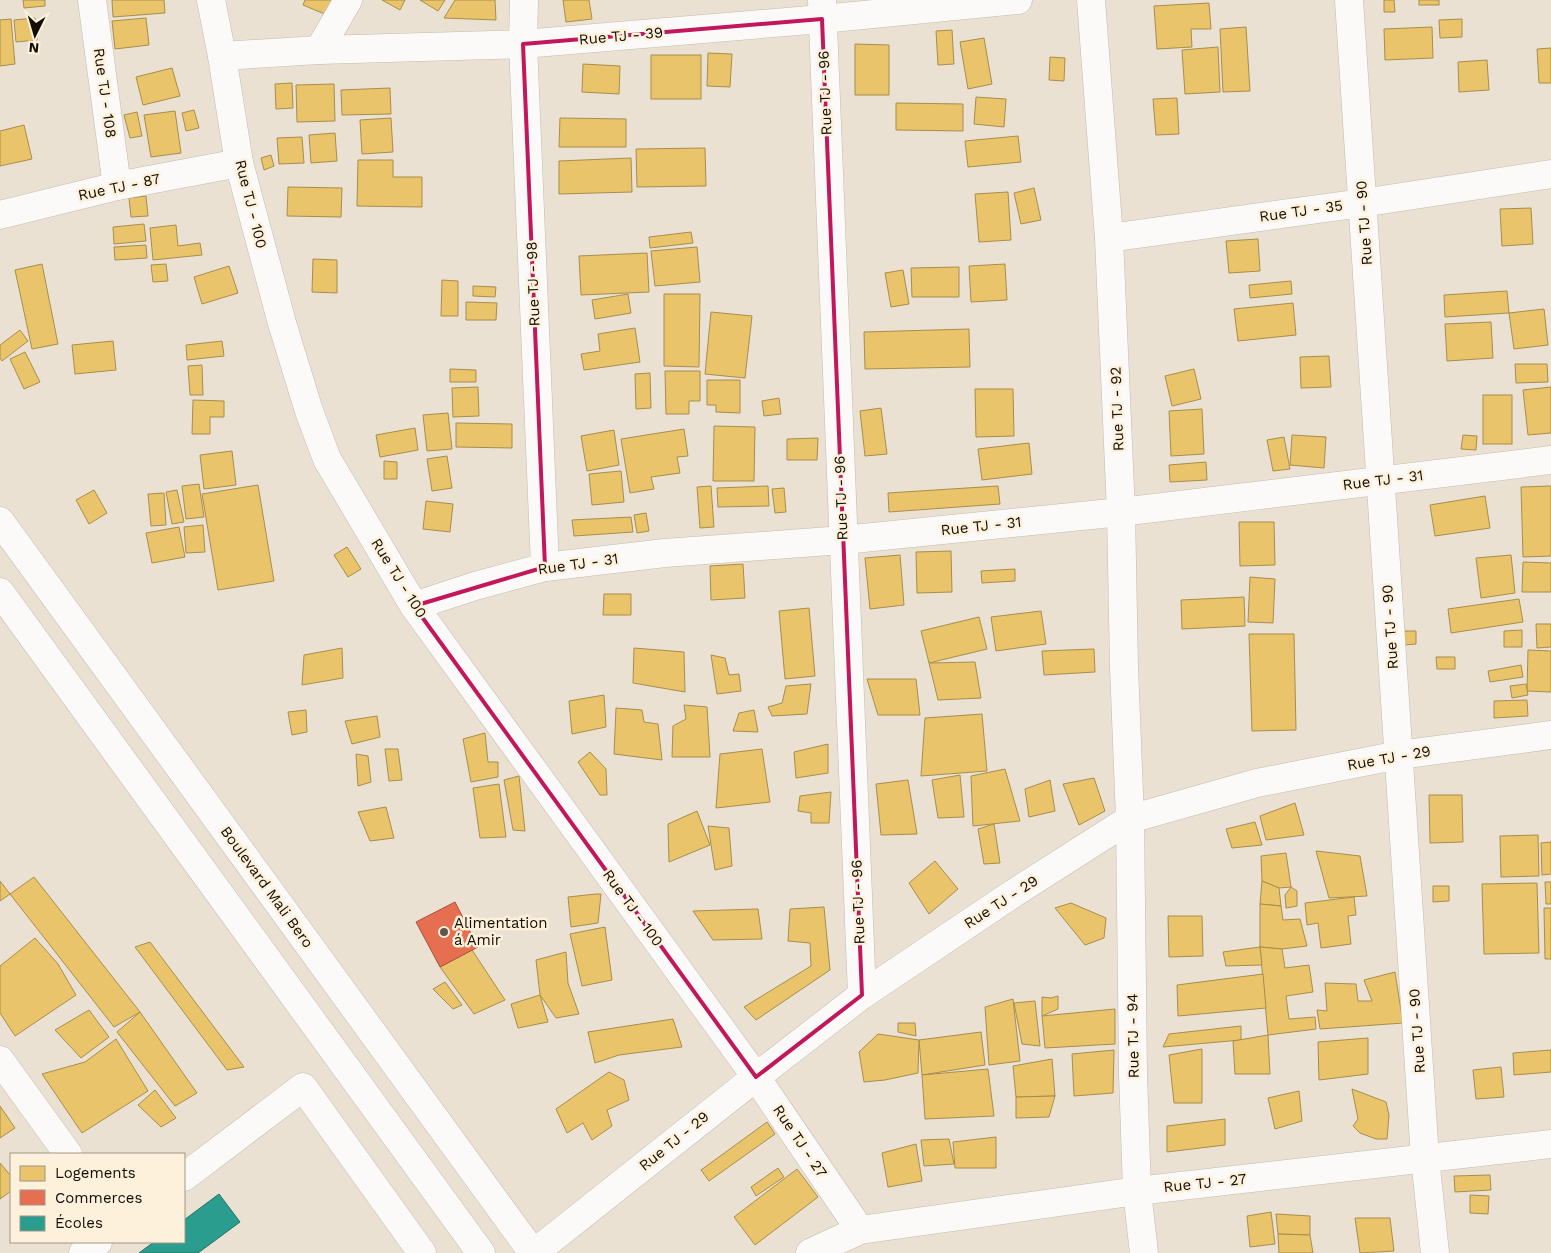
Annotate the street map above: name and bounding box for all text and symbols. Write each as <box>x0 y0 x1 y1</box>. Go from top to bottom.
north arrow <box>10 10 60 60</box>
street label: Rue TJ - 39 <box>578 23 664 49</box>
text: N <box>28 40 40 56</box>
street label: Rue TJ - 108 <box>90 47 120 139</box>
street label: Rue TJ - 96 <box>815 50 835 136</box>
street label: Rue TJ - 100 <box>231 158 271 250</box>
street label: Rue TJ - 87 <box>76 170 162 204</box>
street label: Rue TJ - 90 <box>1352 180 1376 266</box>
street label: Rue TJ - 35 <box>1258 196 1344 226</box>
street label: Rue TJ - 98 <box>523 241 543 327</box>
street label: Rue TJ - 92 <box>1107 366 1127 452</box>
street label: Rue TJ - 96 <box>831 455 851 541</box>
street label: Rue TJ - 31 <box>1342 466 1424 494</box>
street label: Rue TJ - 31 <box>940 513 1022 539</box>
street label: Rue TJ - 100 <box>367 535 431 621</box>
street label: Rue TJ - 31 <box>537 549 619 579</box>
street label: Rue TJ - 90 <box>1378 584 1402 670</box>
street label: Rue TJ - 29 <box>1346 742 1432 774</box>
street label: Boulevard Mali Bero <box>217 823 317 951</box>
street label: Rue TJ - 96 <box>848 859 868 945</box>
street label: Rue TJ - 100 <box>599 866 667 950</box>
street label: Rue TJ - 29 <box>961 871 1041 933</box>
place label: Alimentation á Amir <box>454 914 548 949</box>
marker: Alimentation á Amir <box>438 926 450 938</box>
street label: Rue TJ - 90 <box>1405 988 1429 1074</box>
street label: Rue TJ - 94 <box>1123 993 1143 1079</box>
street label: Rue TJ - 27 <box>769 1101 831 1181</box>
street label: Rue TJ - 29 <box>636 1107 712 1175</box>
legend <box>10 1153 185 1243</box>
text: Logements <box>55 1164 136 1182</box>
street label: Rue TJ - 27 <box>1163 1170 1247 1196</box>
text: Commerces <box>55 1189 142 1207</box>
text: Écoles <box>55 1214 103 1232</box>

